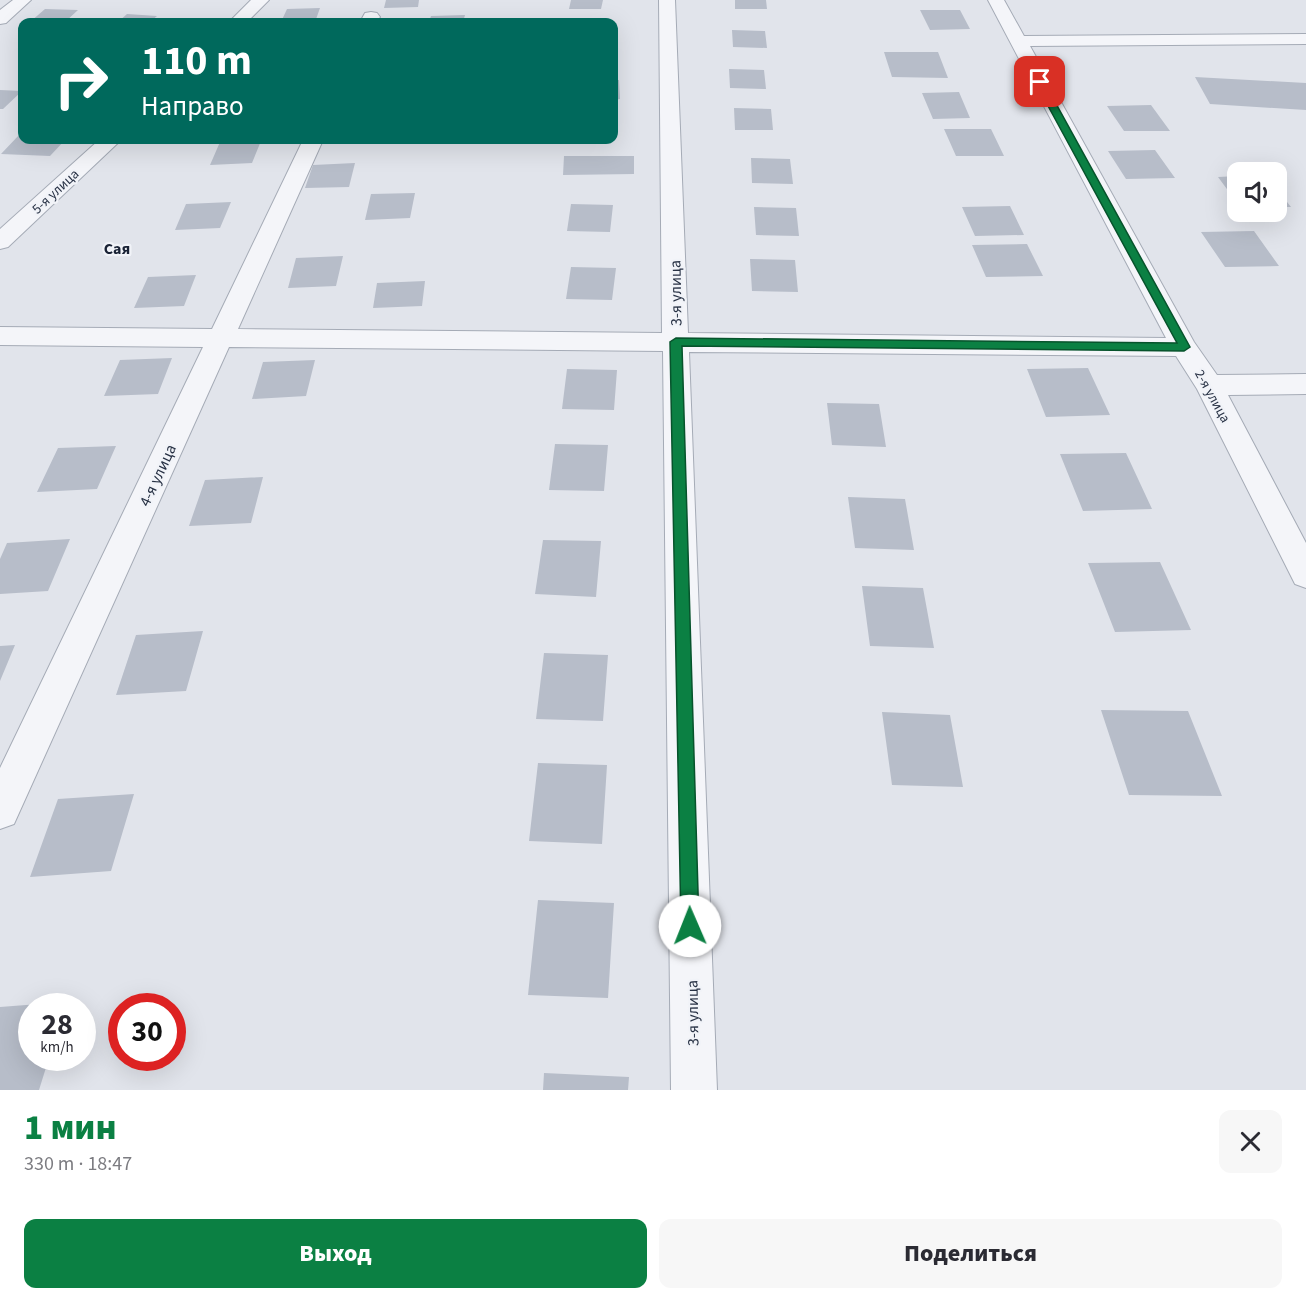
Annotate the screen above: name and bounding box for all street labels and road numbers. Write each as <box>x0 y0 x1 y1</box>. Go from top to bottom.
street label: 5-я улица <box>28 165 84 219</box>
street label: 3-я улица <box>664 260 688 326</box>
street label: 2-я улица <box>1189 366 1235 427</box>
street label: 4-я улица <box>134 441 182 510</box>
street label: 3-я улица <box>681 980 705 1046</box>

